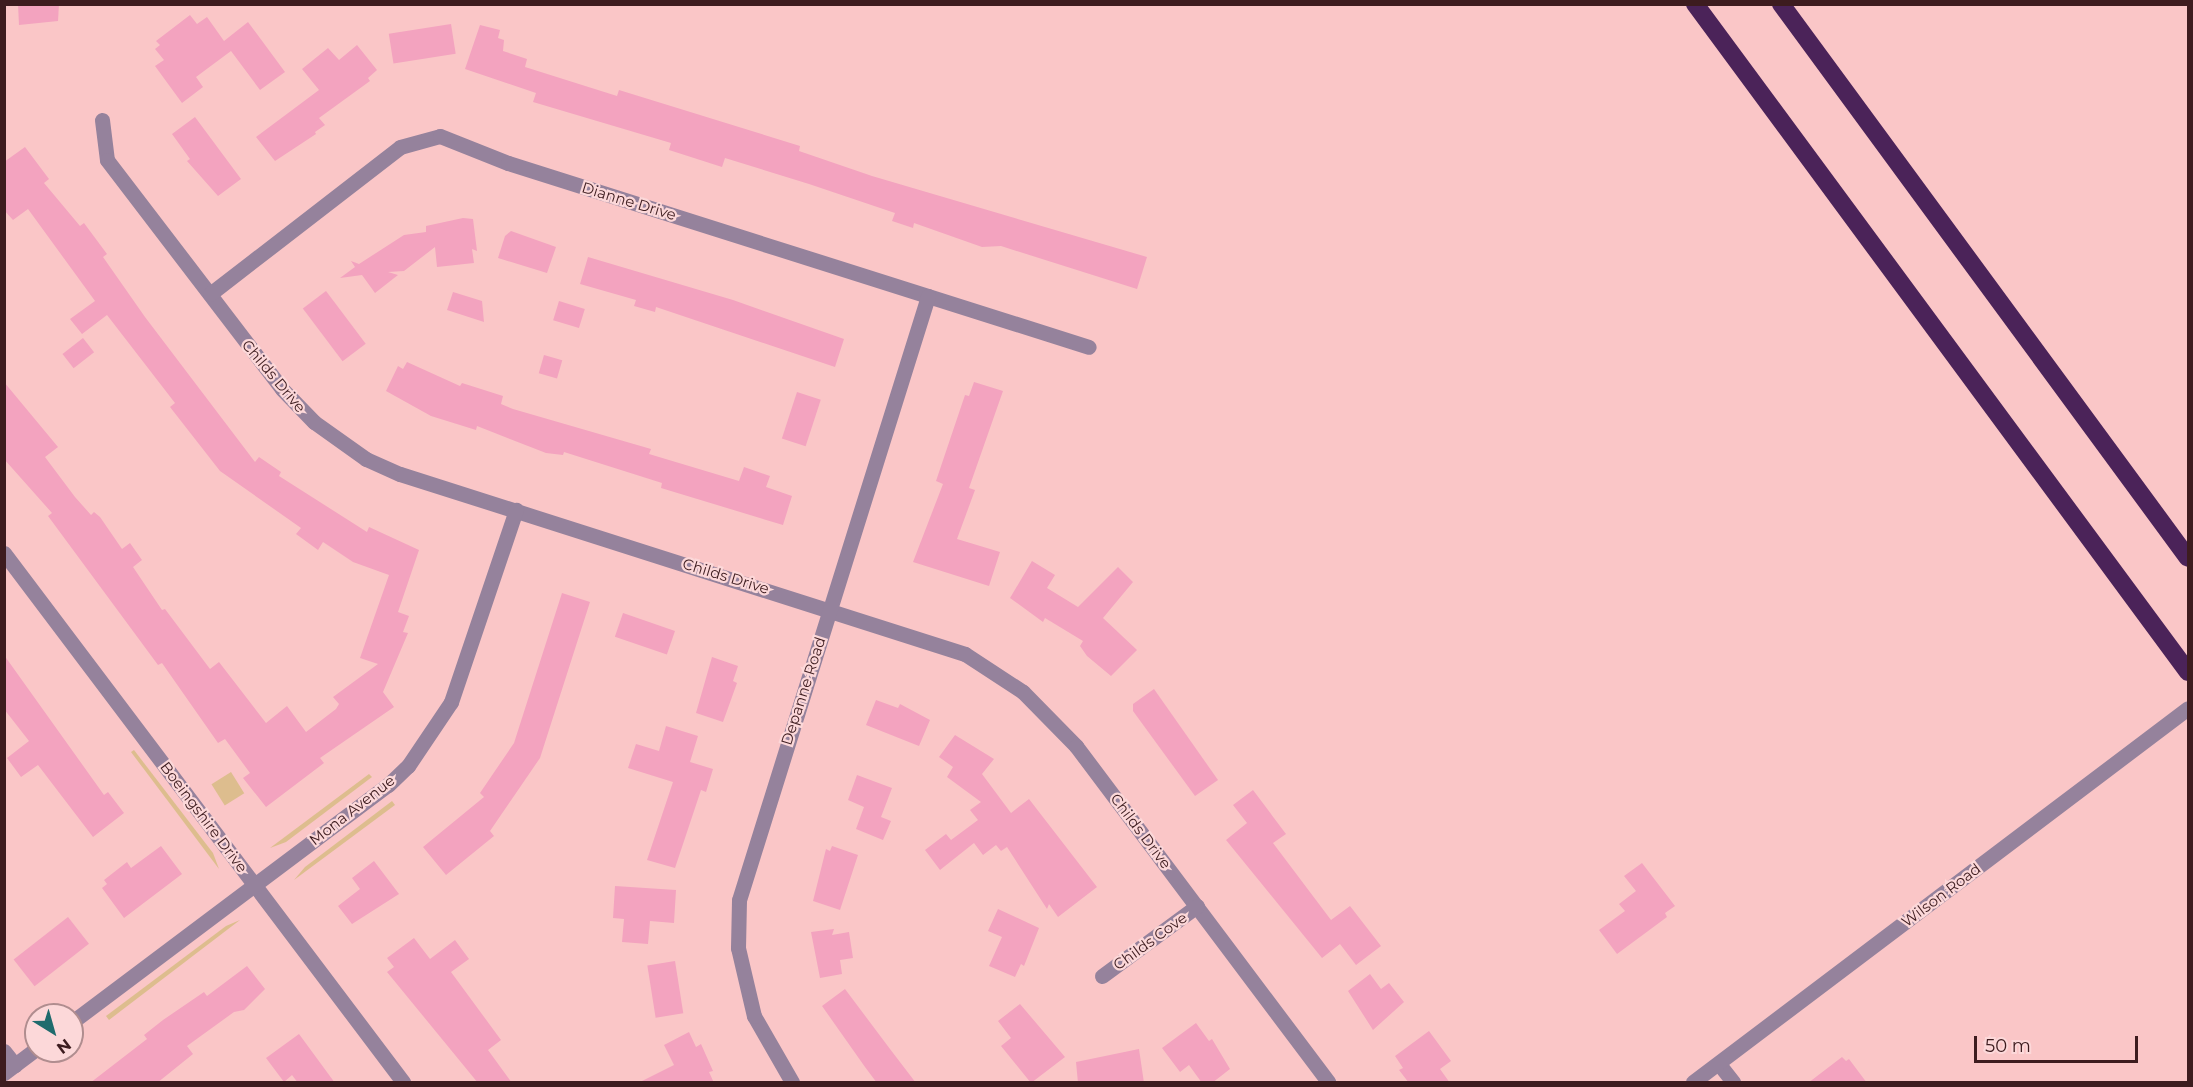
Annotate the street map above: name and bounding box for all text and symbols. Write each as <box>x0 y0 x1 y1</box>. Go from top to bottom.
street label: Dianne Drive <box>580 178 678 224</box>
street label: Childs Drive <box>238 336 310 416</box>
street label: Childs Drive <box>681 554 771 598</box>
street label: Depanne Road <box>777 635 829 747</box>
street label: Boeingshire Drive <box>157 758 251 876</box>
street label: Mona Avenue <box>306 771 398 849</box>
street label: Childs Drive <box>1107 790 1175 872</box>
street label: Wilson Road <box>1898 859 1984 931</box>
street label: Childs Cove <box>1110 908 1190 974</box>
north arrow <box>24 1003 84 1063</box>
scale bar <box>1977 1024 2140 1062</box>
text: N <box>53 1035 75 1058</box>
text: 50 m <box>1985 1035 2031 1057</box>

